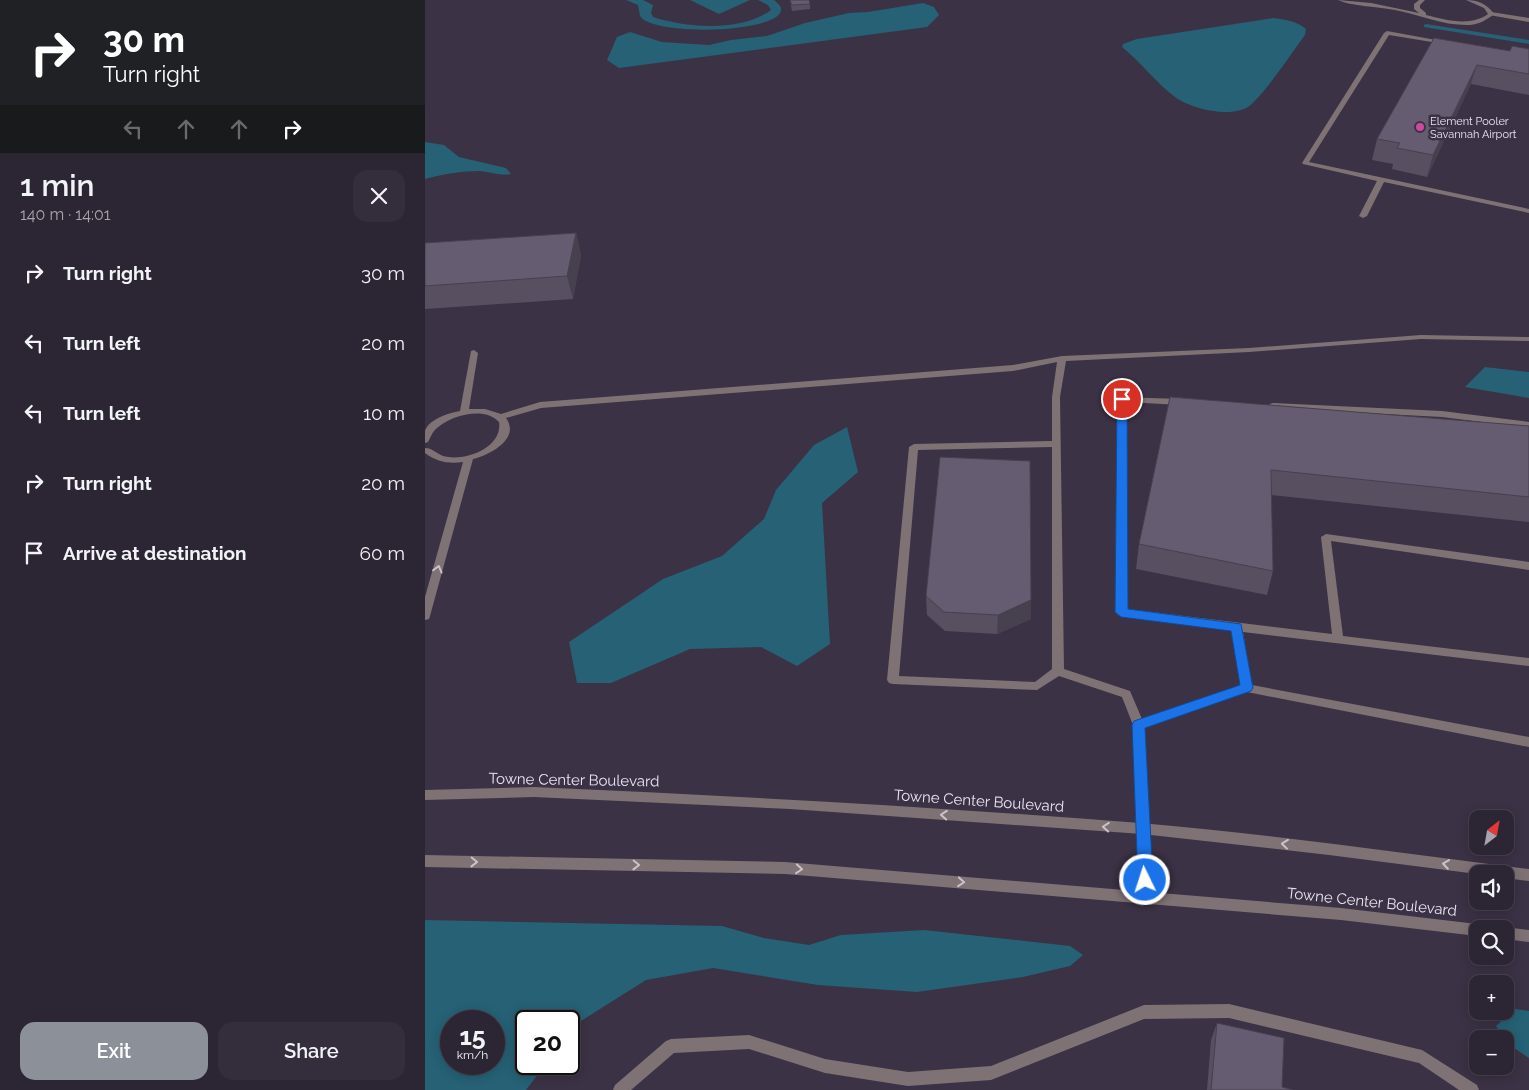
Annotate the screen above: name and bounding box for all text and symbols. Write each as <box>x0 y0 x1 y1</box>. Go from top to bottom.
text: 30 m <box>103 19 185 60</box>
icon: right <box>20 20 85 85</box>
text: Turn right <box>103 61 200 87</box>
icon: left <box>119 115 147 143</box>
icon: ahead <box>172 115 200 143</box>
icon: ahead <box>225 115 253 143</box>
icon: right <box>278 115 306 143</box>
place label: Element Pooler Savannah Airport <box>1430 115 1517 141</box>
marker: Element Pooler Savannah Airport <box>1414 121 1426 133</box>
text: 1 min <box>20 168 95 203</box>
button: close <box>353 170 405 222</box>
text: 140 m · 14:01 <box>20 205 111 224</box>
icon: right <box>20 259 48 287</box>
text: Turn right <box>63 262 152 284</box>
text: 30 m <box>361 262 405 284</box>
icon: left <box>20 329 48 357</box>
text: Turn left <box>63 332 140 354</box>
text: 20 m <box>361 332 405 354</box>
pin <box>1101 378 1143 420</box>
icon: arrive <box>1108 385 1136 413</box>
icon: left <box>20 399 48 427</box>
text: Turn left <box>63 402 140 424</box>
text: 10 m <box>363 402 405 424</box>
icon: right <box>20 469 48 497</box>
text: Turn right <box>63 472 152 494</box>
text: 20 m <box>361 472 405 494</box>
icon: arrive <box>20 539 48 567</box>
text: Arrive at destination <box>63 542 247 564</box>
text: 60 m <box>360 542 405 564</box>
one-way arrow <box>432 565 443 574</box>
street label: Towne Center Boulevard <box>488 770 660 790</box>
street label: Towne Center Boulevard <box>893 786 1065 816</box>
one-way arrow <box>939 810 947 821</box>
north arrow <box>1469 810 1514 855</box>
map controls <box>1469 810 1514 1075</box>
one-way arrow <box>1101 821 1109 832</box>
one-way arrow <box>1280 839 1288 850</box>
position arrow <box>1118 853 1170 905</box>
one-way arrow <box>470 857 478 867</box>
one-way arrow <box>1442 859 1450 870</box>
one-way arrow <box>632 860 640 870</box>
one-way arrow <box>795 863 803 874</box>
button: sound <box>1469 865 1514 910</box>
one-way arrow <box>957 877 965 888</box>
street label: Towne Center Boulevard <box>1286 884 1458 920</box>
button: search <box>1469 920 1514 965</box>
button: + <box>1469 975 1514 1020</box>
speed limit sign: 20 <box>515 1010 580 1075</box>
text: 15 <box>459 1021 486 1051</box>
button: Exit <box>20 1022 208 1080</box>
button: Share <box>218 1022 405 1080</box>
button: − <box>1469 1030 1514 1075</box>
text: km/h <box>457 1048 488 1062</box>

